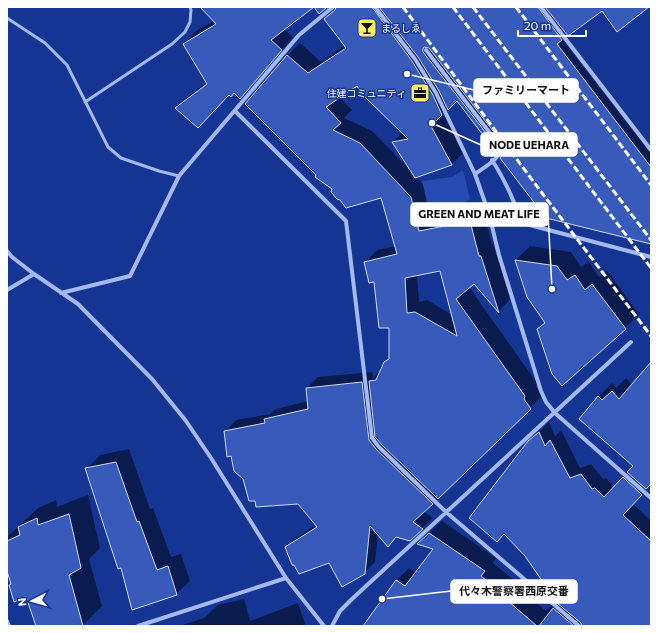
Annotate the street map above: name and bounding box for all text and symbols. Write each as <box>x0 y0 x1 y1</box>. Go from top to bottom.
scale bar <box>518 12 586 38</box>
bar icon: まるしゑ <box>356 17 378 39</box>
text: 20 m <box>524 18 551 32</box>
place label: まるしゑ <box>381 22 421 34</box>
callout: ファミリーマート <box>474 79 578 102</box>
office icon: 住建コミュニティ <box>409 82 431 104</box>
text: ファミリーマート <box>482 83 570 96</box>
place label: 住建コミュニティ <box>327 87 406 99</box>
callout: NODE UEHARA <box>481 133 577 156</box>
text: NODE UEHARA <box>489 138 569 151</box>
callout: GREEN AND MEAT LIFE <box>411 203 548 226</box>
text: GREEN AND MEAT LIFE <box>418 207 540 220</box>
callout: 代々木警察署西原交番 <box>451 580 577 603</box>
north arrow <box>12 581 52 621</box>
text: 代々木警察署西原交番 <box>459 584 569 597</box>
text: N <box>15 597 28 607</box>

